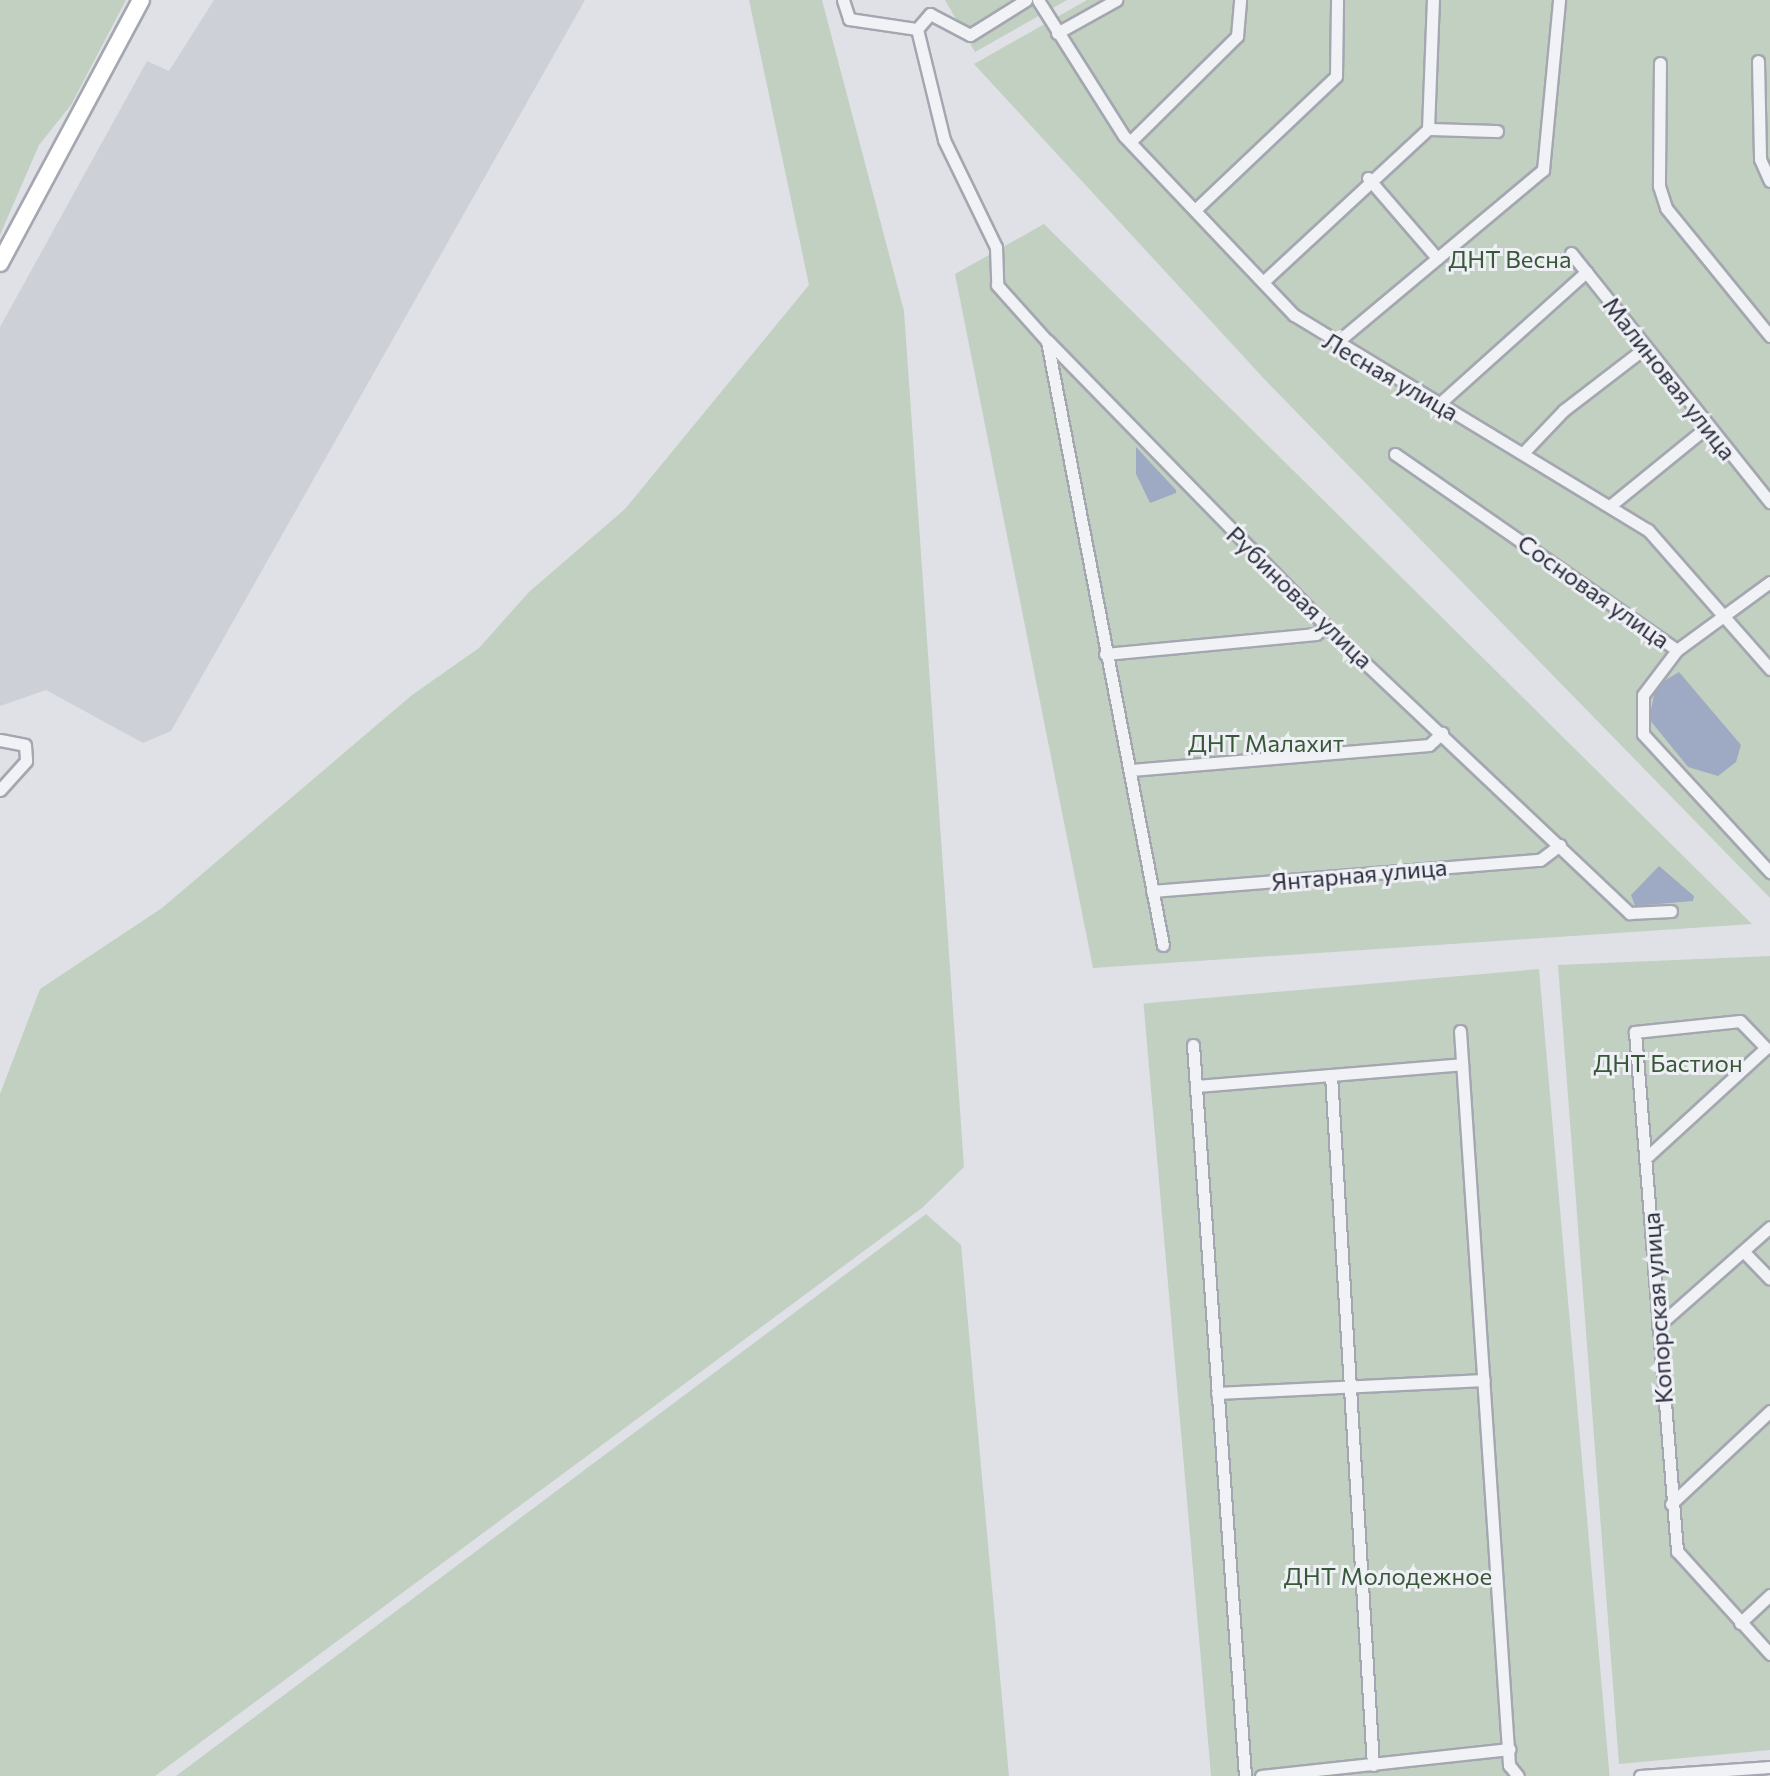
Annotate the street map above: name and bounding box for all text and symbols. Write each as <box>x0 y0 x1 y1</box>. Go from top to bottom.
park label: ДНТ Весна <box>1449 245 1571 273</box>
street label: Малиновая улица <box>1597 291 1743 465</box>
street label: Лесная улица <box>1318 326 1464 426</box>
street label: Рубиновая улица <box>1221 520 1379 674</box>
street label: Сосновая улица <box>1513 528 1675 654</box>
park label: ДНТ Малахит <box>1188 729 1344 757</box>
street label: Янтарная улица <box>1270 852 1448 896</box>
park label: ДНТ Бастион <box>1593 1049 1743 1077</box>
street label: Копорская улица <box>1636 1211 1678 1405</box>
park label: ДНТ Молодежное <box>1284 1562 1492 1590</box>

